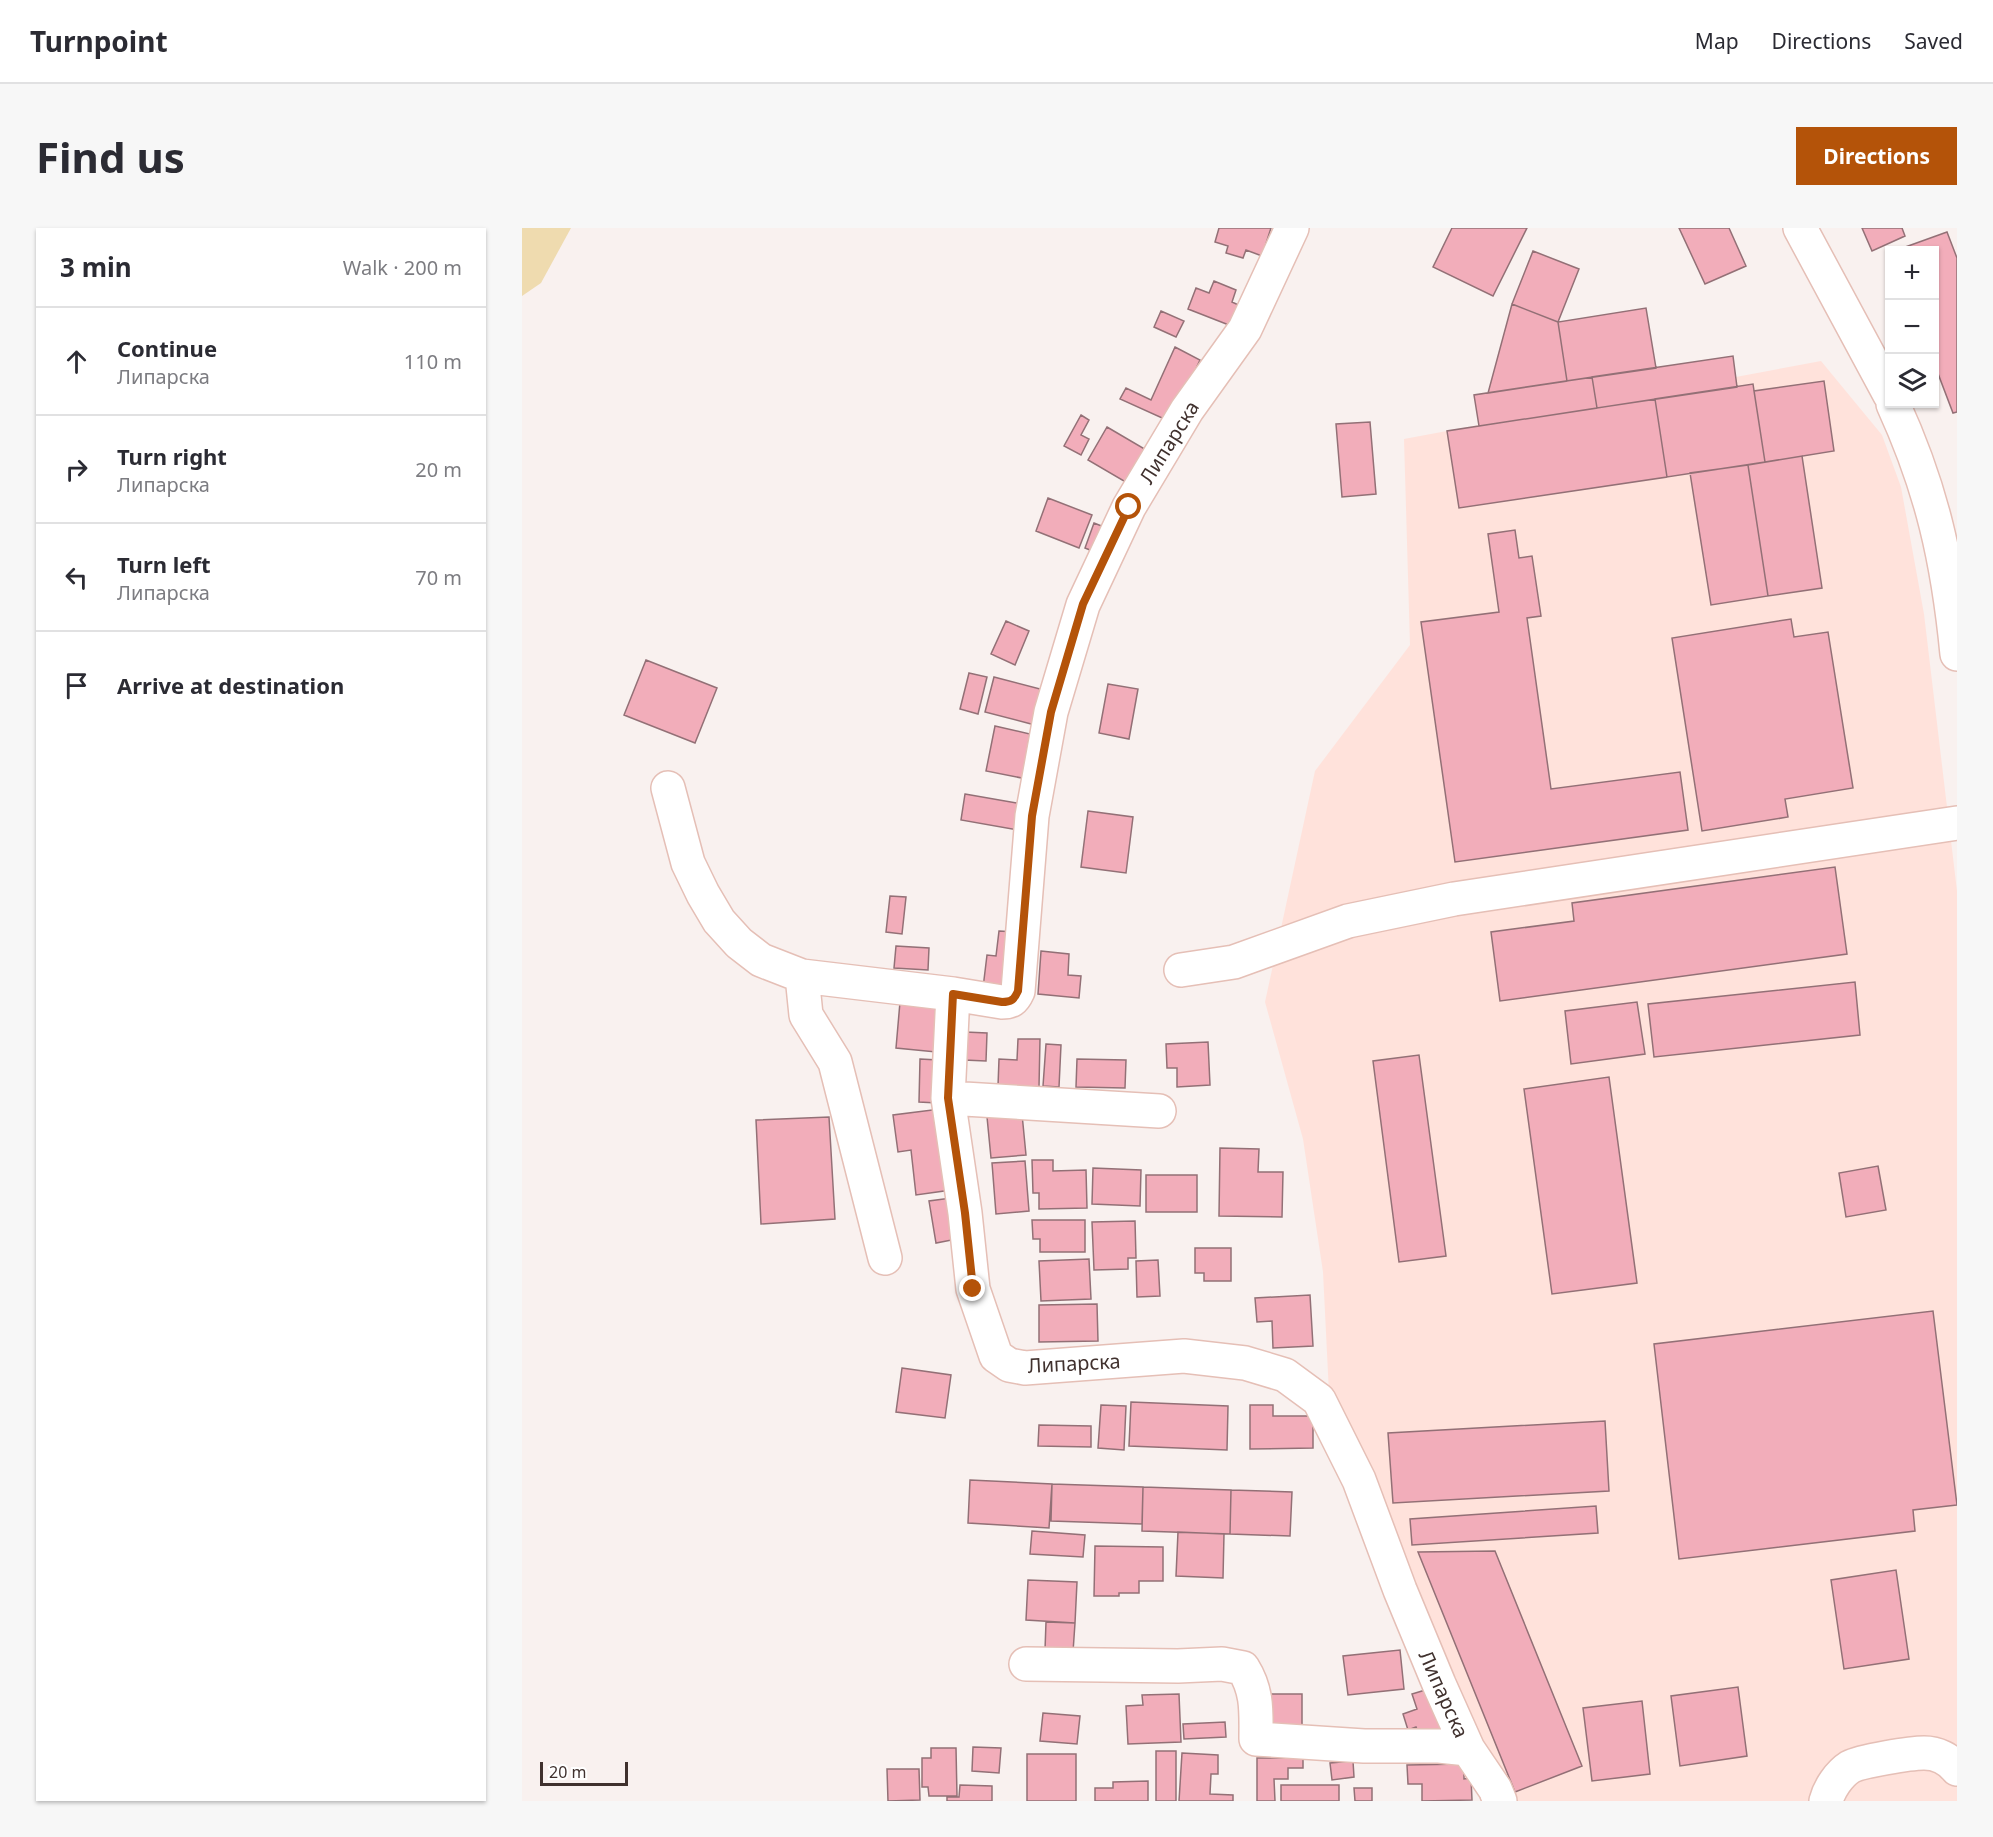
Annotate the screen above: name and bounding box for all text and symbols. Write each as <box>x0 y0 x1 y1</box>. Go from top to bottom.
text: Turnpoint <box>30 22 168 60</box>
text: Map <box>1695 27 1739 55</box>
text: Directions <box>1772 27 1871 55</box>
text: Saved <box>1904 27 1963 55</box>
button: Directions <box>1796 127 1957 185</box>
text: Find us <box>36 128 185 185</box>
map controls <box>1885 246 1939 408</box>
button: + <box>1885 246 1939 300</box>
text: 3 min <box>60 249 132 285</box>
text: Walk · 200 m <box>343 254 462 281</box>
button: − <box>1885 300 1939 354</box>
text: Continue <box>117 333 217 363</box>
icon: ahead <box>60 345 93 378</box>
text: 110 m <box>404 348 462 375</box>
button: layers <box>1885 354 1939 408</box>
text: Липарска <box>117 363 210 390</box>
street label: Липарска <box>1133 395 1205 489</box>
text: Turn right <box>117 441 227 471</box>
icon: right <box>60 453 93 486</box>
text: 20 m <box>415 456 462 483</box>
text: Липарска <box>117 471 210 498</box>
route start <box>1115 493 1141 519</box>
text: Turn left <box>117 549 211 579</box>
icon: left <box>60 561 93 594</box>
text: 70 m <box>415 564 462 591</box>
text: Липарска <box>117 579 210 606</box>
icon: arrive <box>60 669 93 702</box>
text: Arrive at destination <box>117 670 344 700</box>
route end <box>959 1275 985 1301</box>
street label: Липарска <box>1027 1347 1121 1379</box>
street label: Липарска <box>1413 1646 1475 1742</box>
scale bar <box>540 1759 628 1786</box>
text: 20 m <box>549 1761 586 1783</box>

